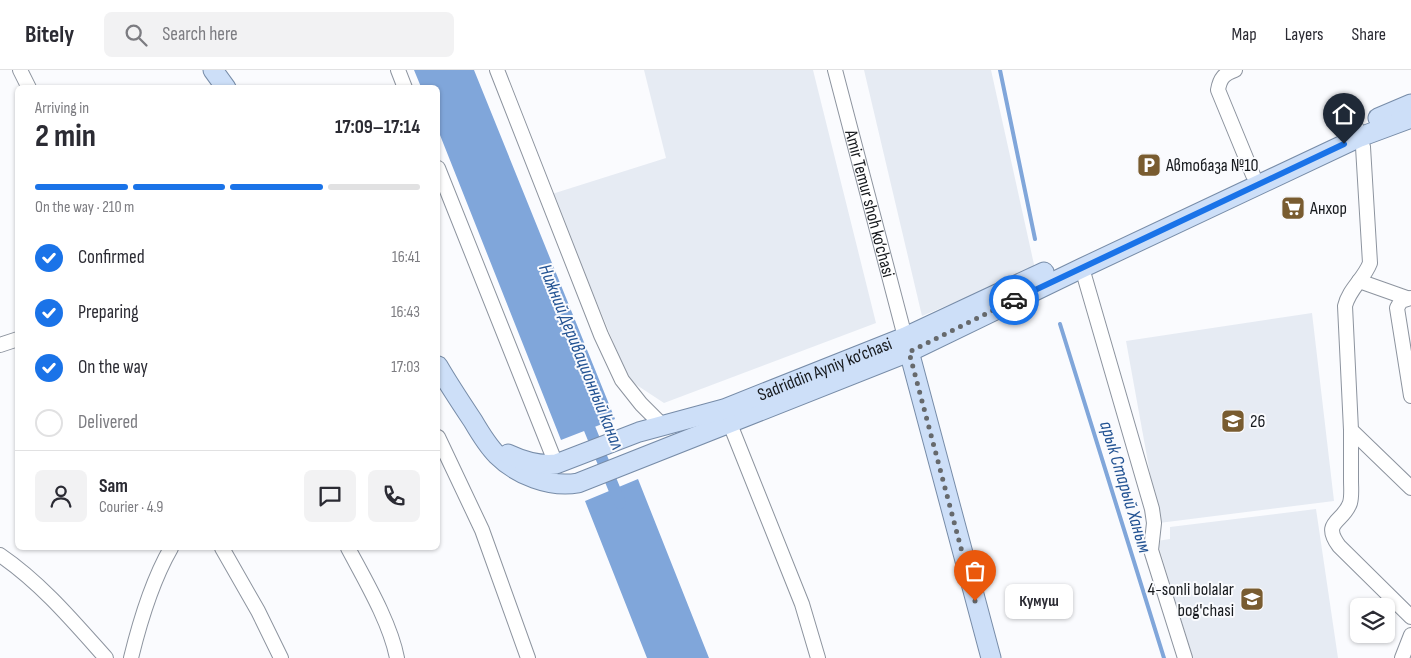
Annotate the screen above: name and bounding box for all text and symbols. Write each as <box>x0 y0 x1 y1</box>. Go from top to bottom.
search box <box>104 12 454 57</box>
text: Bitely <box>25 20 74 49</box>
icon: search <box>122 21 150 49</box>
text: Search here <box>162 23 238 46</box>
text: Map <box>1232 24 1257 45</box>
text: Layers <box>1285 24 1324 45</box>
text: Share <box>1352 24 1386 45</box>
pin <box>1323 93 1365 144</box>
text: Arriving in <box>35 99 89 118</box>
icon: home <box>1330 100 1358 128</box>
text: 17:09–17:14 <box>335 116 420 139</box>
text: 2 min <box>35 117 96 156</box>
street label: Amir Temur shoh ko‘chasi <box>840 127 899 279</box>
parking icon: Автобаза №10 <box>1136 152 1162 178</box>
place label: Автобаза №10 <box>1165 155 1258 176</box>
supermarket icon: Анхор <box>1280 195 1306 221</box>
text: On the way · 210 m <box>35 198 134 217</box>
place label: Анхор <box>1309 198 1347 219</box>
icon: check <box>35 244 63 272</box>
text: Confirmed <box>78 246 145 269</box>
text: 16:41 <box>392 248 420 267</box>
water label: Нижний Деривационный канал <box>533 261 629 453</box>
courier <box>989 275 1039 325</box>
icon: car <box>1000 286 1028 314</box>
icon: check <box>35 299 63 327</box>
text: Preparing <box>78 301 139 324</box>
text: 16:43 <box>391 303 420 322</box>
street label: Sadriddin Ayniy ko‘chasi <box>754 333 895 405</box>
icon: check <box>35 354 63 382</box>
text: On the way <box>78 356 148 379</box>
text: 17:03 <box>391 358 420 377</box>
school or university icon: 26 <box>1220 408 1246 434</box>
text: Delivered <box>78 411 138 434</box>
place label: 26 <box>1250 411 1265 432</box>
water label: арык Старый Ханым <box>1094 418 1156 556</box>
button: person <box>35 470 87 522</box>
button: chat <box>304 470 356 522</box>
button: phone <box>368 470 420 522</box>
text: Sam <box>99 475 128 498</box>
text: Courier · 4.9 <box>99 498 163 517</box>
pin <box>954 550 996 601</box>
icon: bag <box>961 557 989 585</box>
place label: 4-sonli bolalar bog'chasi <box>1148 579 1234 621</box>
callout: Кумуш <box>1005 584 1072 618</box>
school or university icon: 4-sonli bolalar bog'chasi <box>1239 586 1265 612</box>
text: Кумуш <box>1019 592 1059 611</box>
map controls <box>1350 598 1395 643</box>
button: layers <box>1350 598 1395 643</box>

